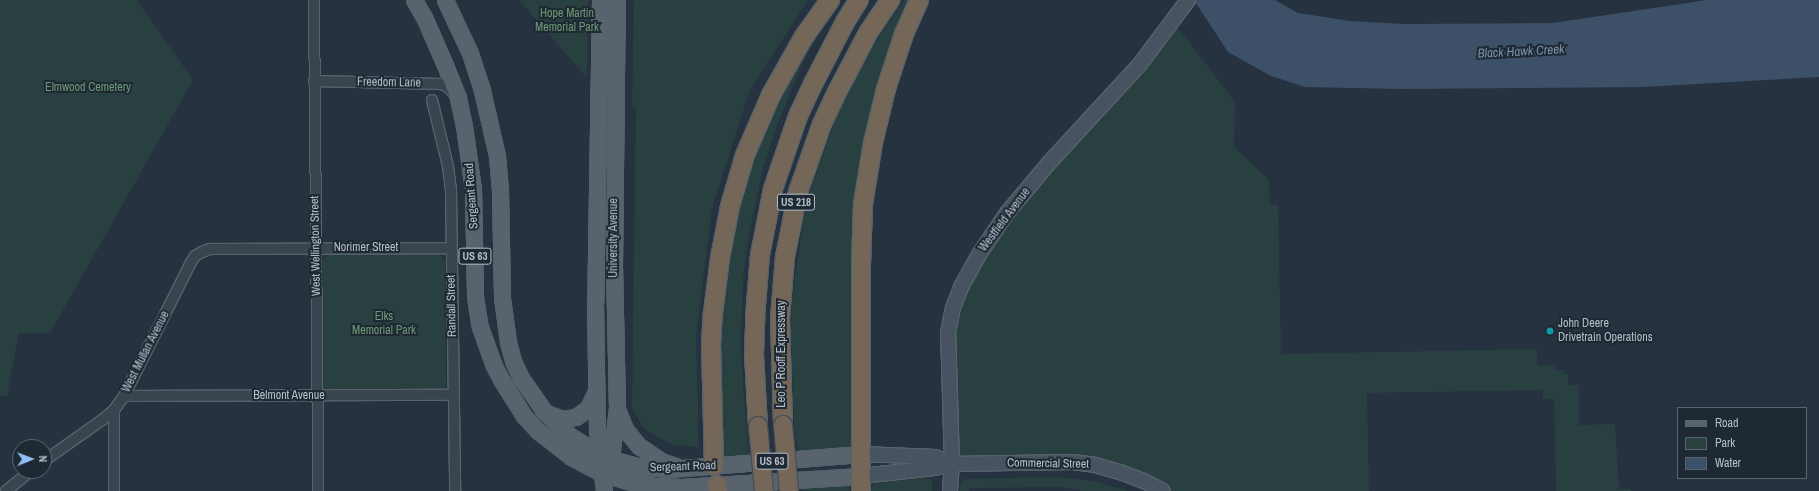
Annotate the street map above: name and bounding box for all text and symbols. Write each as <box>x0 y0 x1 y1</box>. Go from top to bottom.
park label: Hope Martin Memorial Park <box>535 7 599 35</box>
water label: Black Hawk Creek <box>1477 42 1565 62</box>
street label: Freedom Lane <box>357 75 421 91</box>
park label: Elmwood Cemetery <box>45 81 131 95</box>
street label: Sergeant Road <box>463 162 481 230</box>
street label: Westfield Avenue <box>976 185 1034 255</box>
road number: US 218 <box>776 193 816 211</box>
street label: West Wellington Street <box>308 196 324 296</box>
street label: University Avenue <box>607 198 621 278</box>
street label: Norimer Street <box>334 241 398 255</box>
road number: US 63 <box>458 247 492 265</box>
street label: Randall Street <box>444 275 460 337</box>
street label: Leo P Rooff Expressway <box>775 300 789 408</box>
street label: West Mullan Avenue <box>119 309 173 395</box>
park label: Elks Memorial Park <box>352 310 416 338</box>
place label: John Deere Drivetrain Operations <box>1558 317 1653 345</box>
marker: John Deere Drivetrain Operations <box>1545 326 1555 336</box>
street label: Belmont Avenue <box>253 389 325 403</box>
legend <box>1677 407 1807 479</box>
text: Road <box>1715 415 1739 431</box>
text: Park <box>1715 435 1735 451</box>
north arrow <box>12 439 52 479</box>
road number: US 63 <box>755 452 789 470</box>
text: N <box>36 455 50 462</box>
text: Water <box>1715 455 1741 471</box>
street label: Commercial Street <box>1007 456 1089 472</box>
street label: Sergeant Road <box>650 459 716 475</box>

